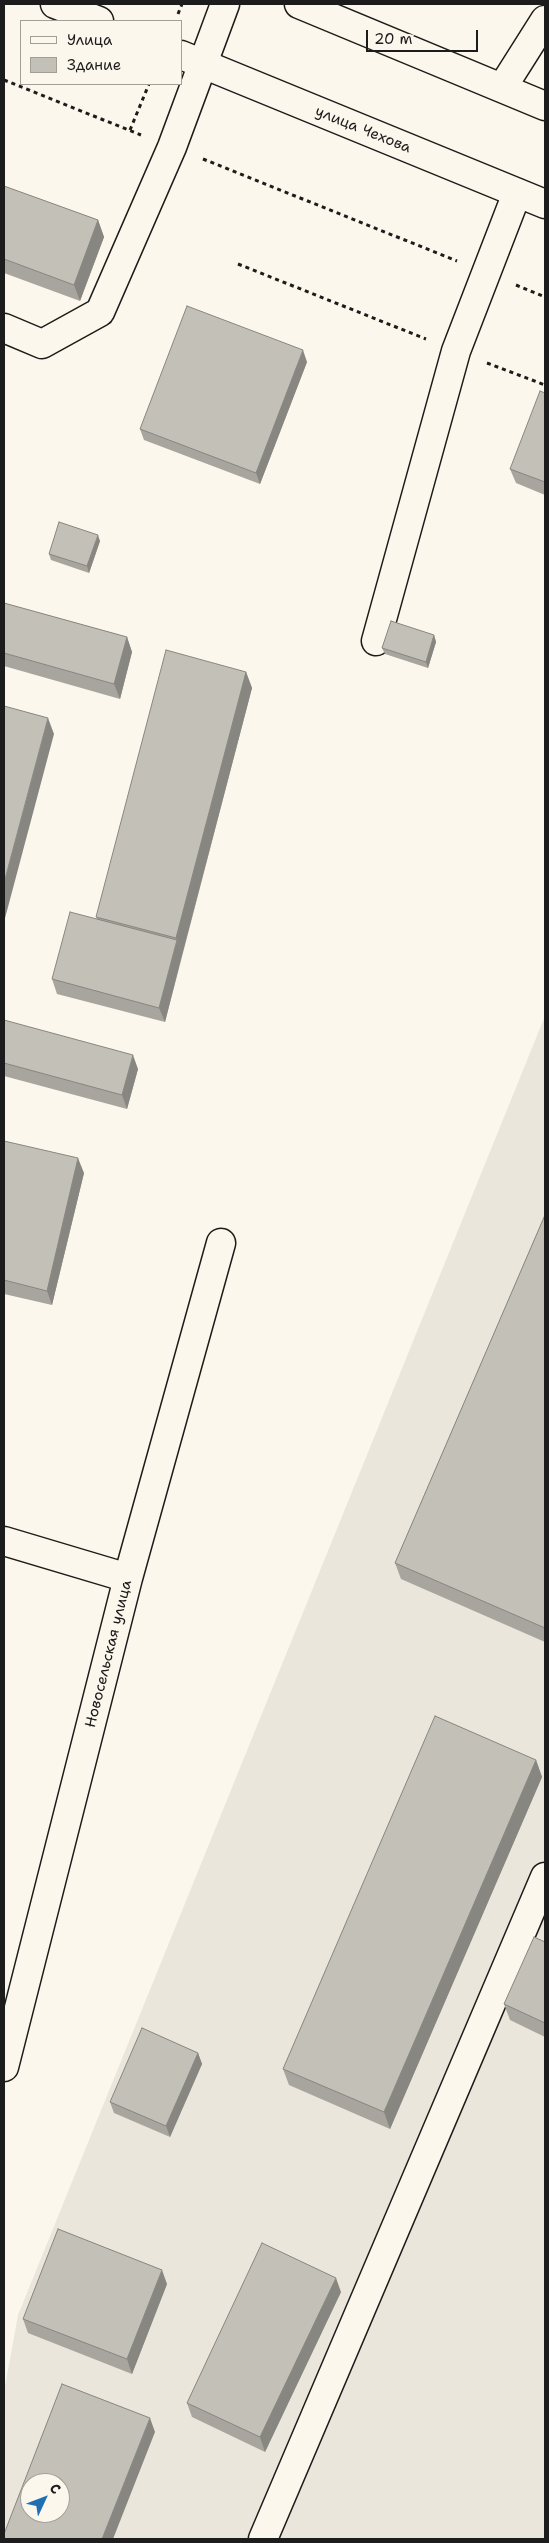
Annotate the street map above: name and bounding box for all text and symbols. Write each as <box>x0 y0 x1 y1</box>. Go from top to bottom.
legend <box>20 20 182 85</box>
scale bar <box>369 20 482 52</box>
text: 20 m <box>374 29 413 49</box>
text: Улица <box>67 30 112 50</box>
text: Здание <box>67 55 121 75</box>
street label: улица Чехова <box>312 103 414 157</box>
street label: Новосельская улица <box>82 1578 136 1730</box>
north arrow <box>20 2473 70 2523</box>
text: С <box>46 2479 65 2498</box>

